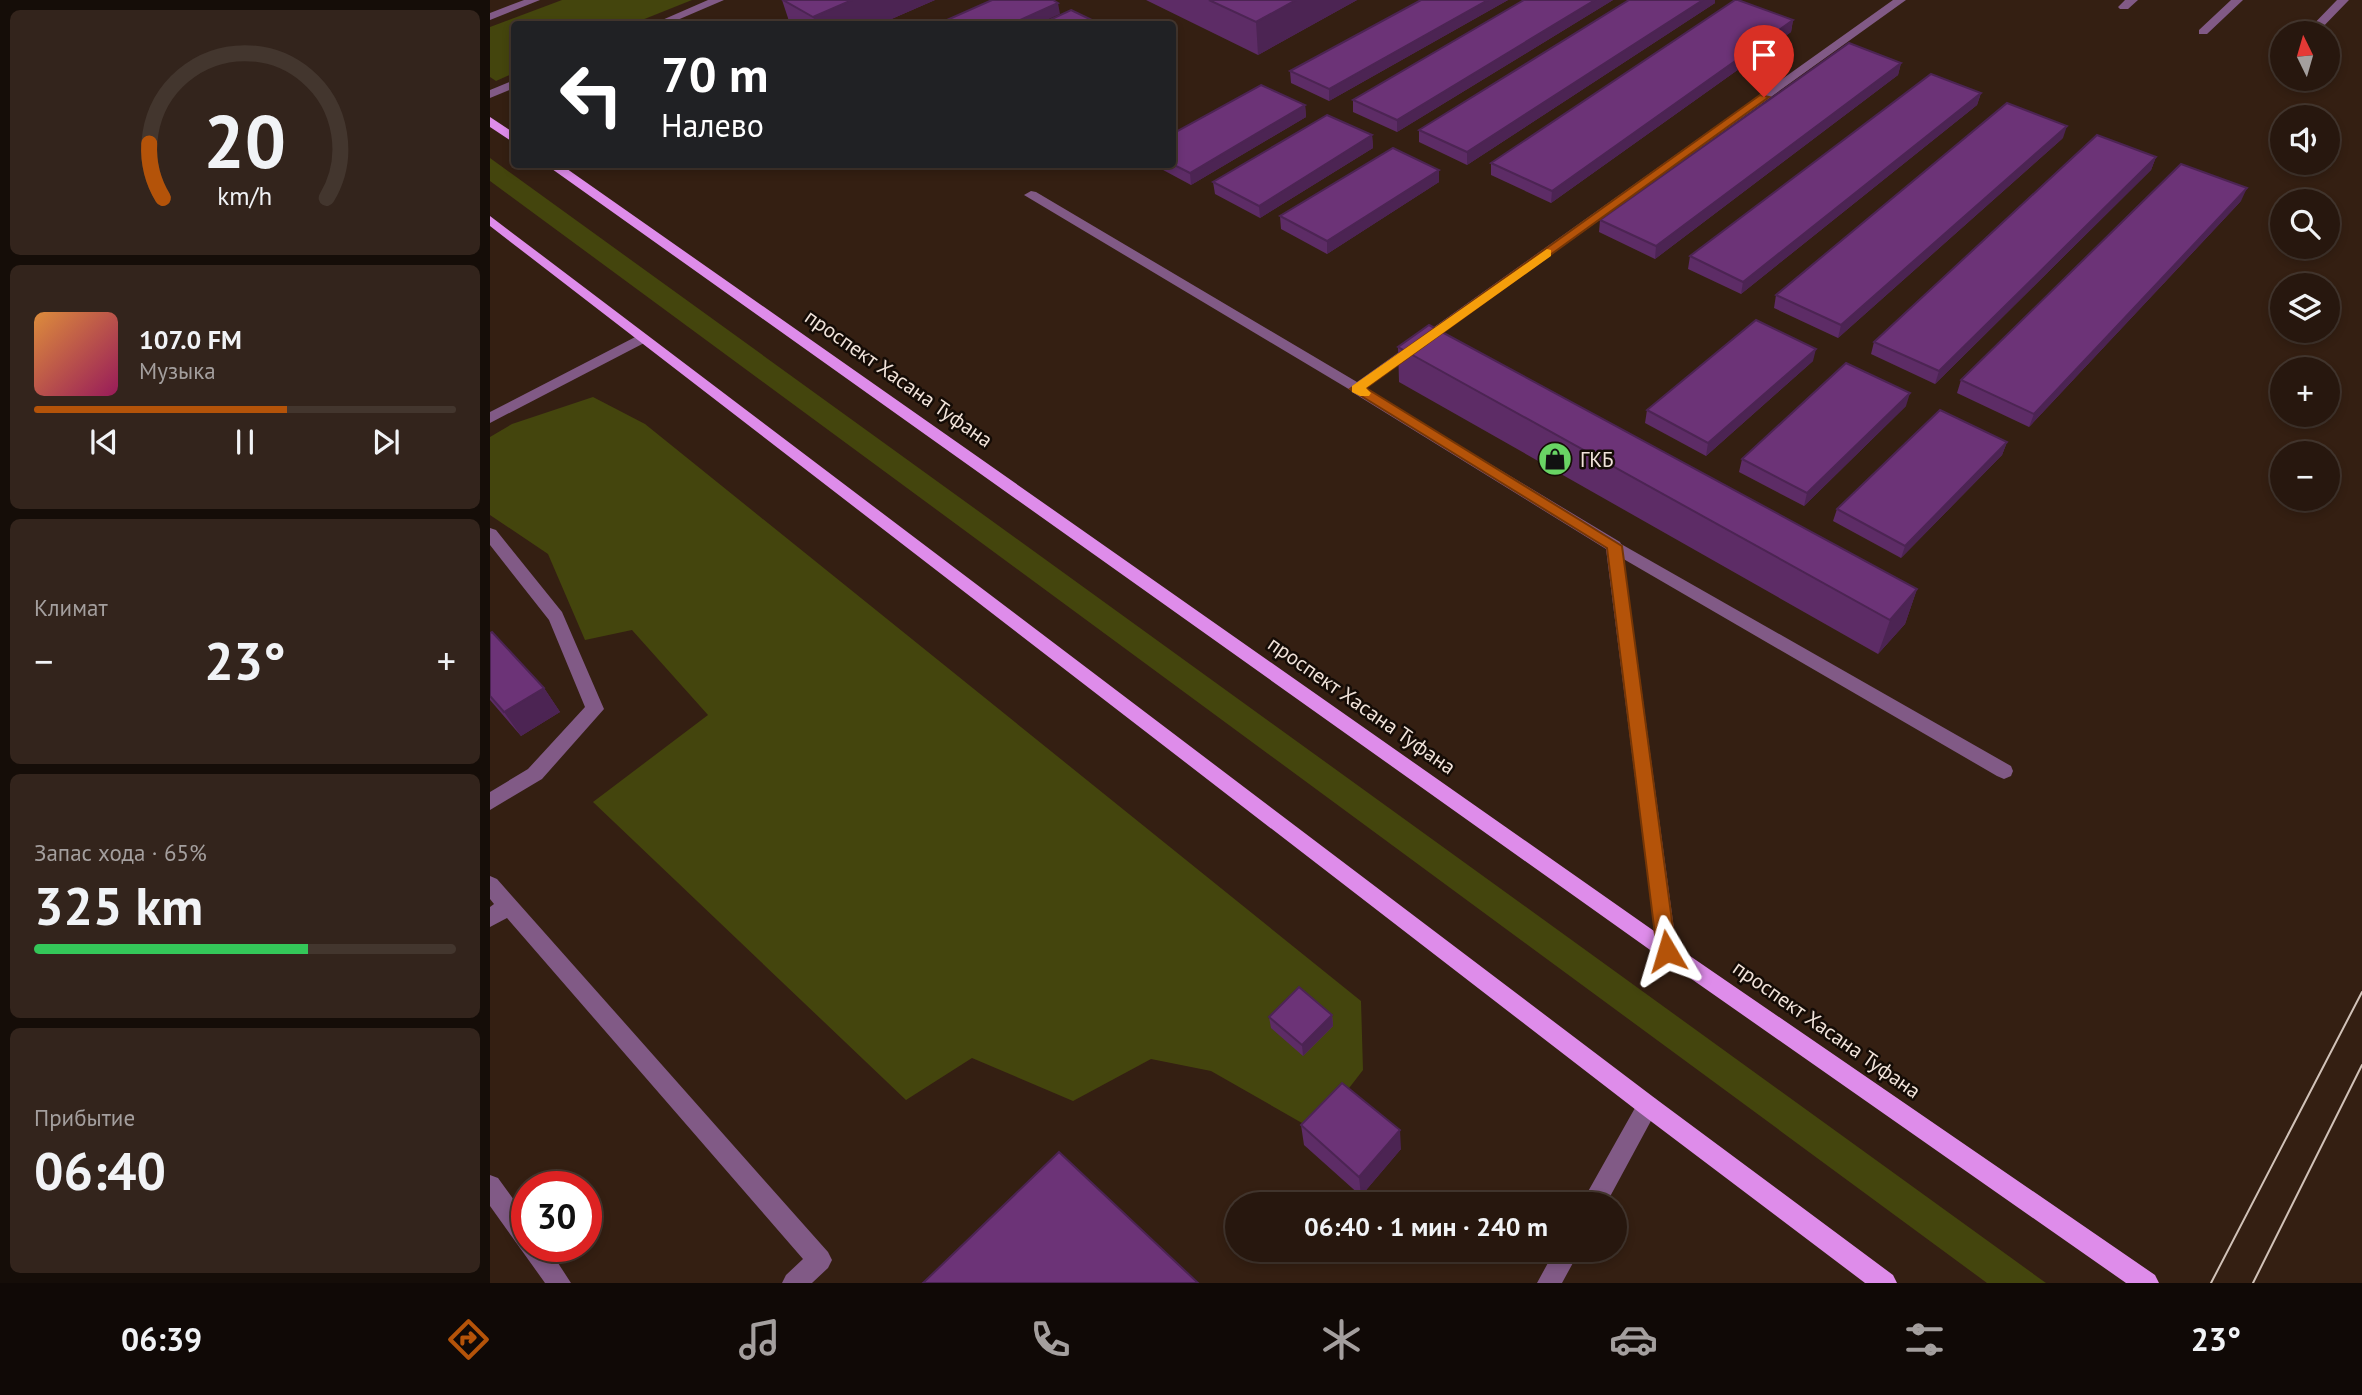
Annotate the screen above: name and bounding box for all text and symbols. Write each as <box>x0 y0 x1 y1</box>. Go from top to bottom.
north arrow <box>2270 21 2340 91</box>
map controls <box>2270 21 2340 511</box>
pin <box>1734 25 1794 97</box>
icon: arrive <box>1745 36 1783 74</box>
text: 70 m <box>661 42 768 106</box>
icon: left <box>546 49 637 140</box>
text: 20 <box>204 95 286 189</box>
text: Налево <box>661 104 764 146</box>
button: sound <box>2270 105 2340 175</box>
text: km/h <box>218 180 272 212</box>
button: search <box>2270 189 2340 259</box>
button: layers <box>2270 273 2340 343</box>
street label: проспект Хасана Туфана <box>800 303 998 453</box>
text: 107.0 FM <box>139 323 242 356</box>
text: Музыка <box>139 356 216 385</box>
button: + <box>2270 357 2340 427</box>
icon: previous <box>85 423 123 461</box>
icon: pause <box>226 423 264 461</box>
icon: next <box>367 423 405 461</box>
shop icon: ГКБ <box>1536 440 1574 478</box>
button: − <box>2270 441 2340 511</box>
place label: ГКБ <box>1580 446 1614 473</box>
text: Климат <box>34 593 108 622</box>
text: 23° <box>204 627 286 694</box>
street label: проспект Хасана Туфана <box>1263 630 1461 780</box>
text: − <box>34 636 53 685</box>
text: + <box>437 636 456 685</box>
text: Запас хода · 65% <box>34 838 207 867</box>
text: 325 km <box>34 872 203 939</box>
position arrow <box>1630 914 1704 988</box>
street label: проспект Хасана Туфана <box>1728 954 1926 1104</box>
text: Прибытие <box>34 1103 135 1132</box>
text: 06:40 <box>34 1137 166 1204</box>
speed limit sign: 30 <box>511 1171 602 1262</box>
text: 06:40 · 1 мин · 240 m <box>1304 1210 1548 1243</box>
icon: directions <box>444 1315 493 1364</box>
icon: music <box>735 1315 784 1364</box>
icon: phone <box>1026 1315 1075 1364</box>
icon: climate <box>1317 1315 1366 1364</box>
icon: car <box>1609 1315 1658 1364</box>
icon: filters <box>1900 1315 1949 1364</box>
text: 06:39 <box>121 1318 202 1360</box>
text: 23° <box>2191 1318 2241 1360</box>

